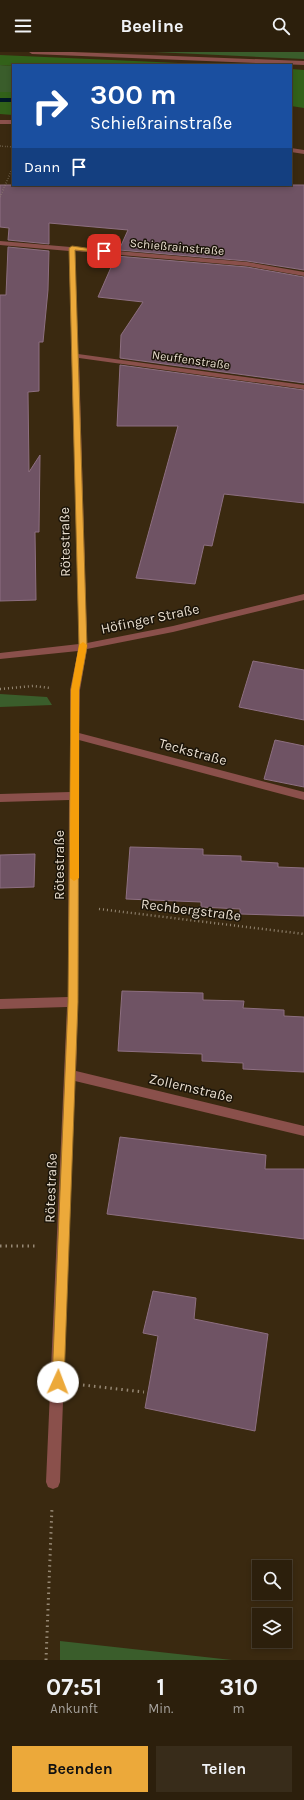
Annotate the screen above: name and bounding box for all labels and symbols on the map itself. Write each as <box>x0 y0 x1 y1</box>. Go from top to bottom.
pin <box>87 234 121 268</box>
street label: Schießrainstraße <box>129 236 225 258</box>
street label: Neuffenstraße <box>151 348 231 372</box>
street label: Rötestraße <box>56 507 74 577</box>
street label: Höfinger Straße <box>99 600 201 638</box>
street label: Teckstraße <box>157 735 229 769</box>
street label: Rötestraße <box>51 830 68 900</box>
street label: Rechbergstraße <box>140 895 242 925</box>
street label: Zollernstraße <box>147 1070 235 1106</box>
street label: Rötestraße <box>41 1153 61 1223</box>
position arrow <box>37 1361 79 1403</box>

